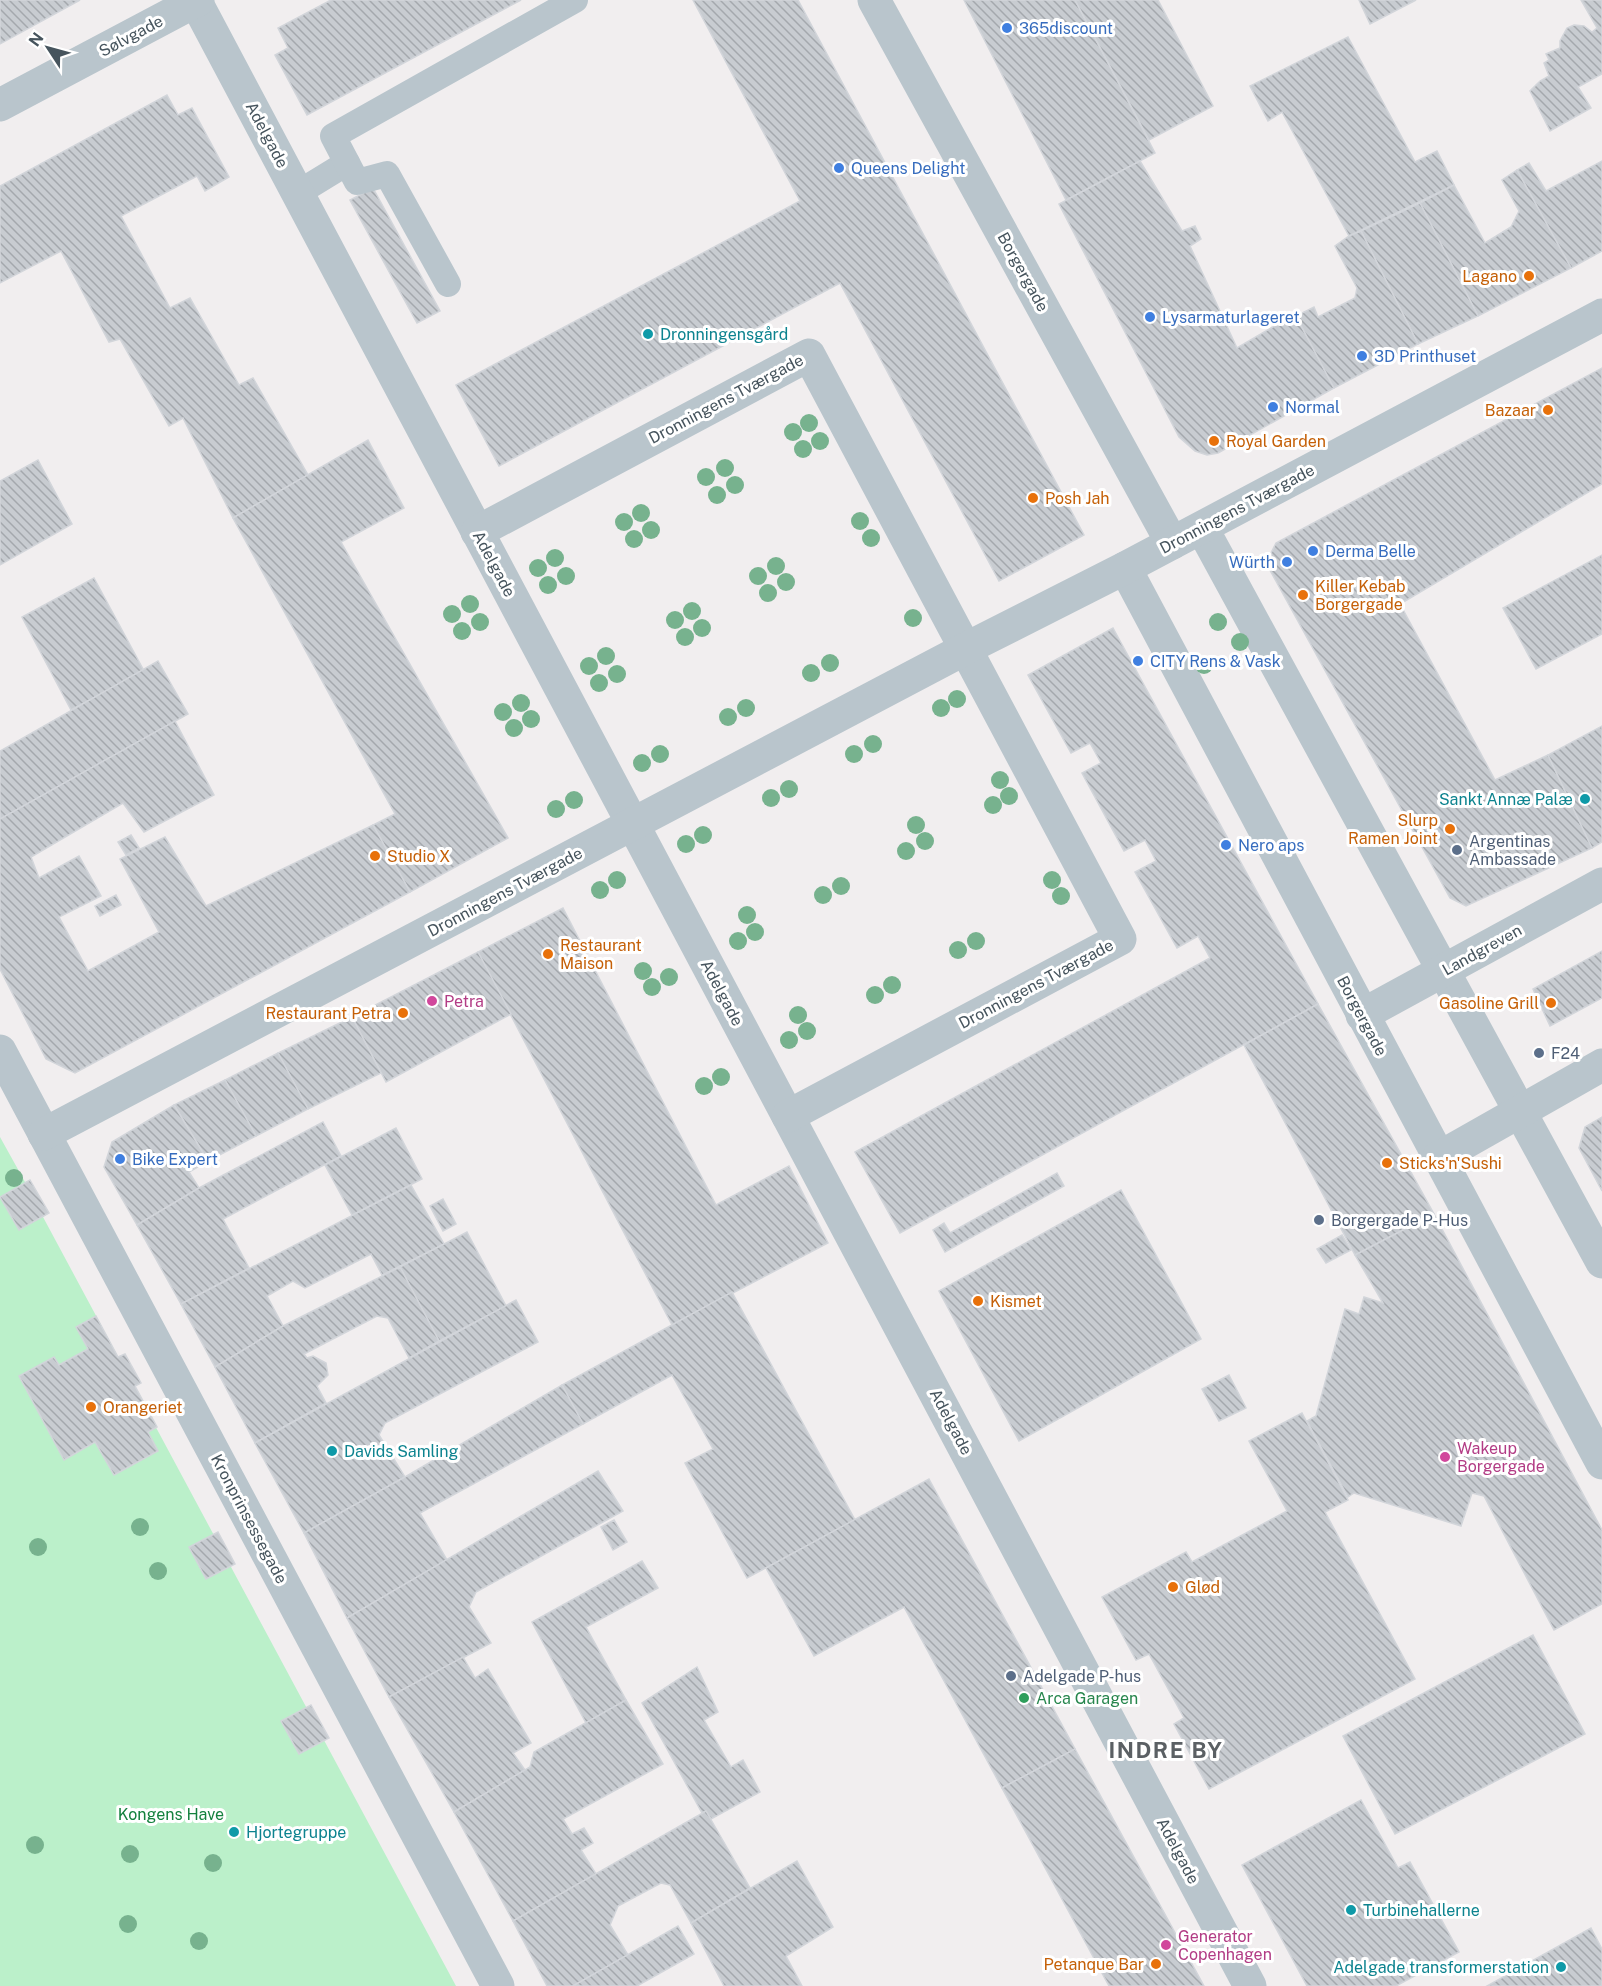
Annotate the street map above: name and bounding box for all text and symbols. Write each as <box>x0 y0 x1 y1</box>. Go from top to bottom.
street label: Sølvgade <box>96 11 166 61</box>
north arrow <box>18 18 78 78</box>
place label: 365discount <box>1019 19 1113 38</box>
marker: 365discount <box>1000 21 1014 35</box>
text: N <box>25 29 48 50</box>
street label: Adelgade <box>242 99 292 171</box>
place label: Queens Delight <box>851 159 965 178</box>
marker: Queens Delight <box>832 161 846 175</box>
street label: Borgergade <box>993 229 1053 315</box>
place label: Lagano <box>1462 267 1517 286</box>
marker: Lagano <box>1522 269 1536 283</box>
place label: Lysarmaturlageret <box>1162 308 1300 327</box>
marker: Lysarmaturlageret <box>1143 310 1157 324</box>
place label: Dronningensgård <box>660 325 788 344</box>
marker: Dronningensgård <box>641 327 655 341</box>
place label: 3D Printhuset <box>1374 347 1476 366</box>
marker: 3D Printhuset <box>1355 349 1369 363</box>
street label: Dronningens Tværgade <box>645 350 807 448</box>
place label: Normal <box>1285 398 1340 417</box>
marker: Normal <box>1266 400 1280 414</box>
place label: Bazaar <box>1485 401 1536 420</box>
marker: Bazaar <box>1541 403 1555 417</box>
place label: Royal Garden <box>1226 432 1326 451</box>
marker: Royal Garden <box>1207 434 1221 448</box>
street label: Dronningens Tværgade <box>1156 460 1318 558</box>
place label: Posh Jah <box>1045 489 1110 508</box>
marker: Posh Jah <box>1026 491 1040 505</box>
street label: Adelgade <box>469 528 519 600</box>
place label: Derma Belle <box>1325 542 1416 561</box>
marker: Derma Belle <box>1306 544 1320 558</box>
place label: Würth <box>1229 553 1275 572</box>
marker: Würth <box>1280 555 1294 569</box>
place label: Killer Kebab Borgergade <box>1315 577 1406 614</box>
marker: Killer Kebab Borgergade <box>1296 588 1310 602</box>
place label: CITY Rens & Vask <box>1150 652 1281 671</box>
marker: CITY Rens & Vask <box>1131 654 1145 668</box>
place label: Sankt Annæ Palæ <box>1439 790 1573 809</box>
marker: Sankt Annæ Palæ <box>1578 792 1592 806</box>
place label: Slurp Ramen Joint <box>1348 811 1438 848</box>
marker: Slurp Ramen Joint <box>1443 822 1457 836</box>
place label: Argentinas Ambassade <box>1469 832 1556 869</box>
place label: Nero aps <box>1238 836 1304 855</box>
marker: Nero aps <box>1219 838 1233 852</box>
street label: Dronningens Tværgade <box>424 843 586 941</box>
marker: Argentinas Ambassade <box>1450 843 1464 857</box>
place label: Studio X <box>387 847 450 866</box>
marker: Studio X <box>368 849 382 863</box>
street label: Landgreven <box>1439 920 1525 980</box>
street label: Dronningens Tværgade <box>955 935 1117 1033</box>
place label: Restaurant Maison <box>560 936 642 973</box>
marker: Restaurant Maison <box>541 947 555 961</box>
street label: Adelgade <box>697 957 747 1029</box>
street label: Borgergade <box>1333 973 1391 1059</box>
place label: Petra <box>444 992 484 1011</box>
marker: Petra <box>425 994 439 1008</box>
place label: Gasoline Grill <box>1439 994 1539 1013</box>
marker: Gasoline Grill <box>1544 996 1558 1010</box>
place label: Restaurant Petra <box>266 1004 391 1023</box>
marker: Restaurant Petra <box>396 1006 410 1020</box>
place label: F24 <box>1551 1044 1580 1063</box>
marker: F24 <box>1532 1046 1546 1060</box>
place label: Bike Expert <box>132 1150 218 1169</box>
marker: Bike Expert <box>113 1152 127 1166</box>
place label: Sticks'n'Sushi <box>1399 1154 1502 1173</box>
marker: Sticks'n'Sushi <box>1380 1156 1394 1170</box>
place label: Borgergade P-Hus <box>1331 1211 1468 1230</box>
marker: Borgergade P-Hus <box>1312 1213 1326 1227</box>
place label: Kismet <box>990 1292 1042 1311</box>
marker: Kismet <box>971 1294 985 1308</box>
street label: Adelgade <box>926 1386 976 1458</box>
place label: Orangeriet <box>103 1398 183 1417</box>
marker: Orangeriet <box>84 1400 98 1414</box>
place label: Wakeup Borgergade <box>1457 1439 1545 1476</box>
place label: Davids Samling <box>344 1442 459 1461</box>
marker: Davids Samling <box>325 1444 339 1458</box>
marker: Wakeup Borgergade <box>1438 1450 1452 1464</box>
street label: Kronprinsessegade <box>207 1451 291 1587</box>
place label: Glød <box>1185 1578 1220 1597</box>
marker: Glød <box>1166 1580 1180 1594</box>
place label: Adelgade P-hus <box>1023 1667 1141 1686</box>
marker: Adelgade P-hus <box>1004 1669 1018 1683</box>
place label: Arca Garagen <box>1036 1689 1138 1708</box>
marker: Arca Garagen <box>1017 1691 1031 1705</box>
district label: INDRE BY <box>1109 1737 1223 1763</box>
park label: Kongens Have <box>118 1805 224 1824</box>
street label: Adelgade <box>1153 1815 1203 1887</box>
place label: Hjortegruppe <box>246 1823 346 1842</box>
marker: Hjortegruppe <box>227 1825 241 1839</box>
place label: Turbinehallerne <box>1363 1901 1480 1920</box>
marker: Turbinehallerne <box>1344 1903 1358 1917</box>
place label: Generator Copenhagen <box>1178 1927 1272 1964</box>
marker: Generator Copenhagen <box>1159 1938 1173 1952</box>
place label: Petanque Bar <box>1044 1955 1144 1974</box>
marker: Petanque Bar <box>1149 1957 1163 1971</box>
place label: Adelgade transformerstation <box>1333 1958 1549 1977</box>
marker: Adelgade transformerstation <box>1554 1960 1568 1974</box>

